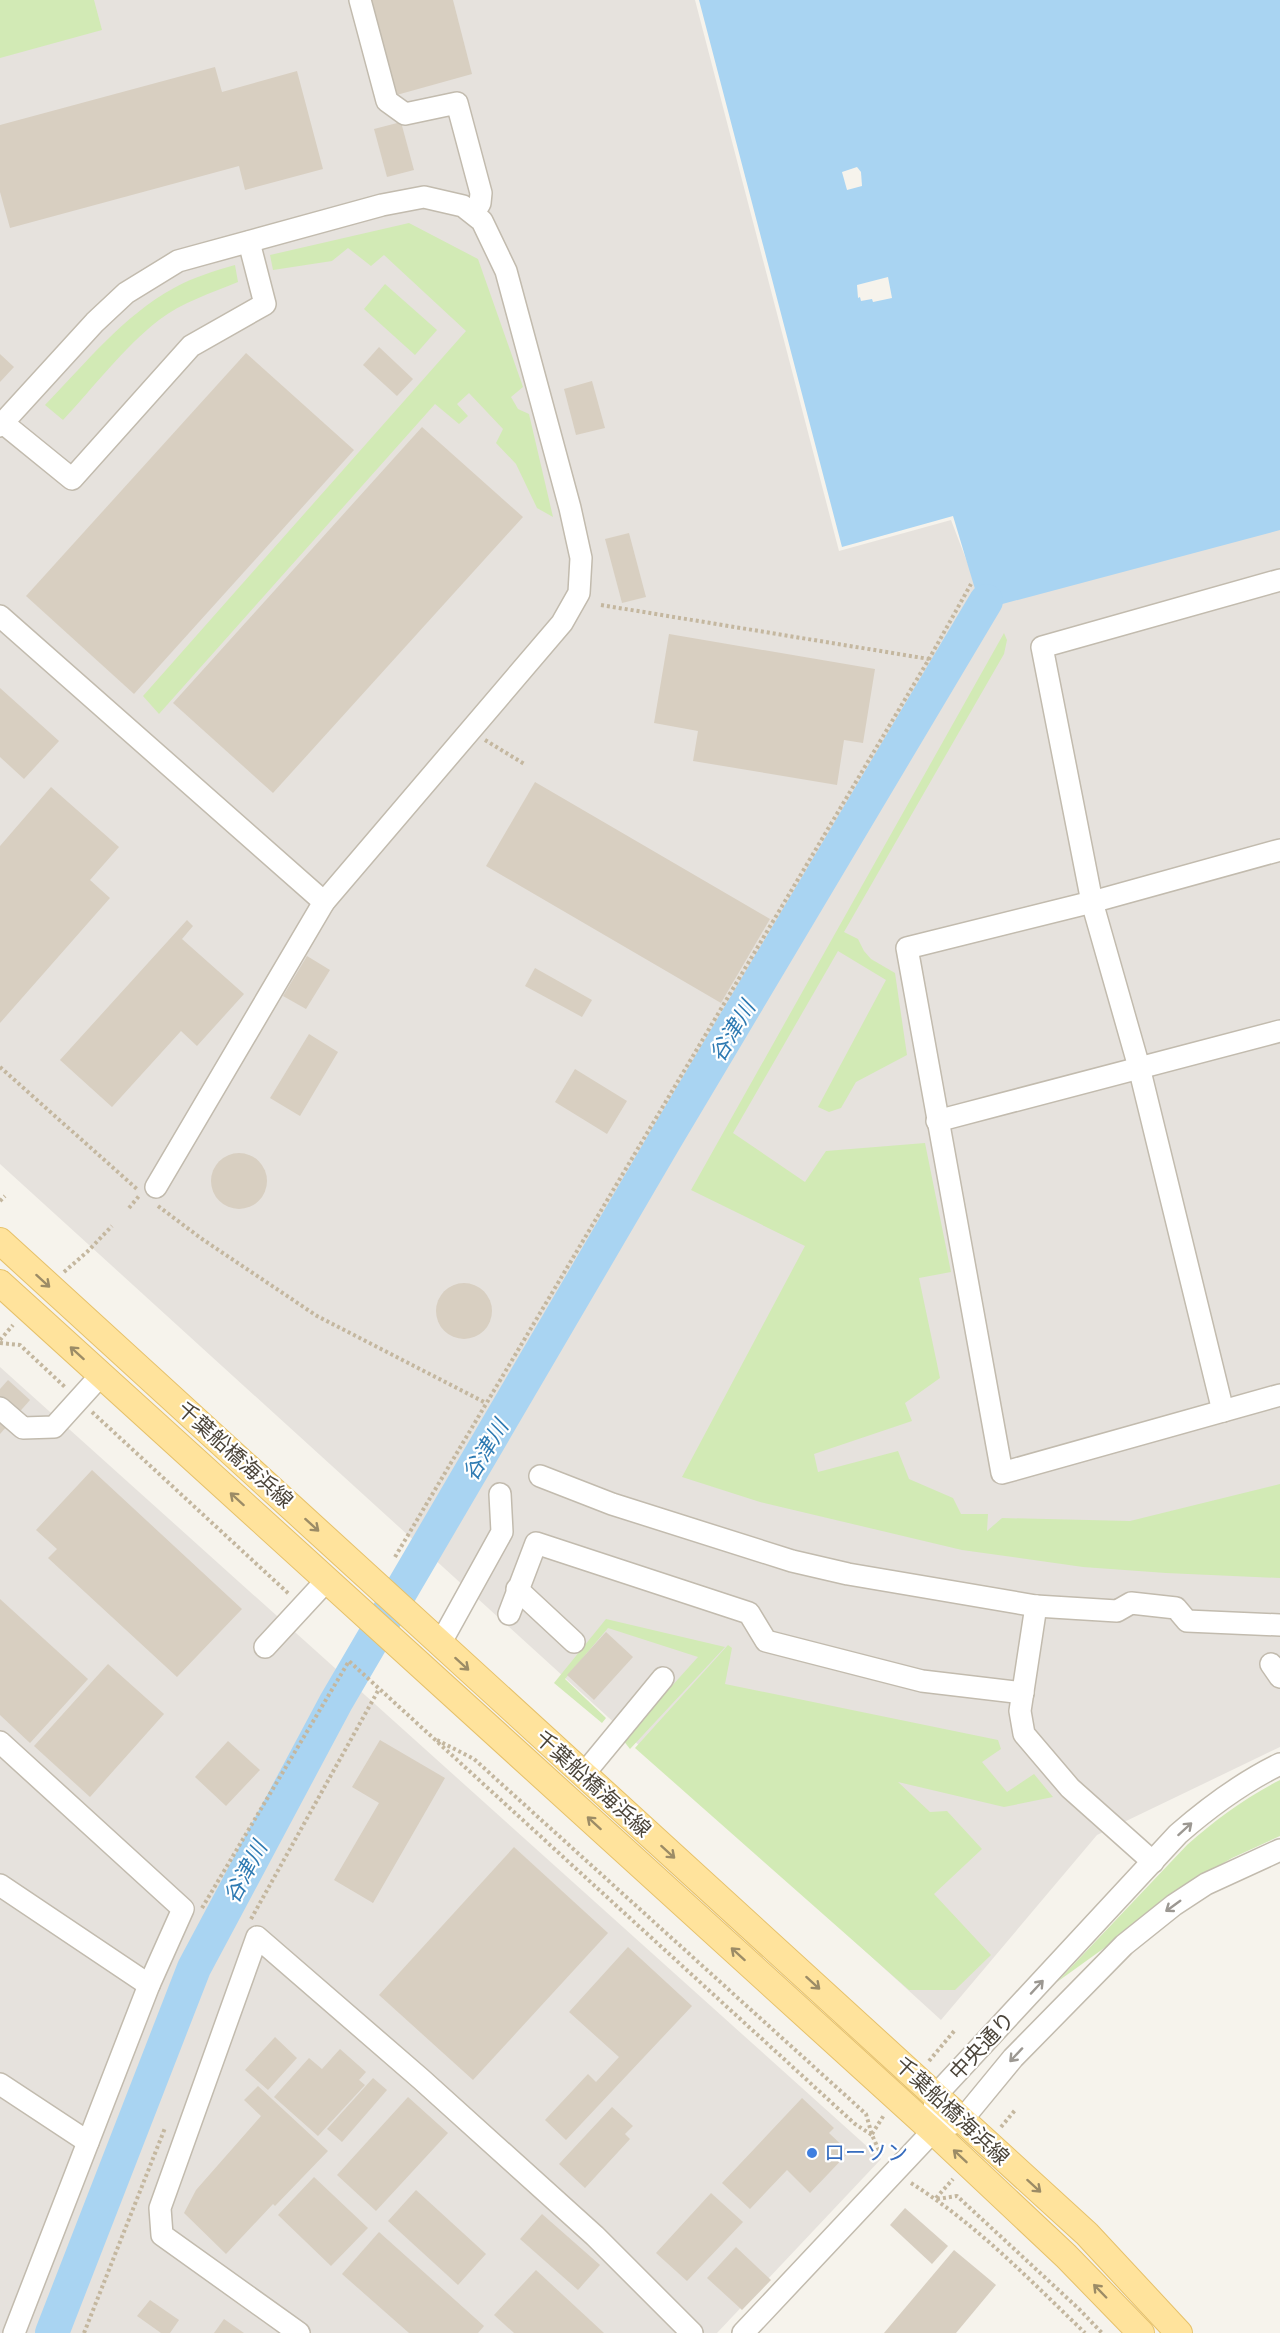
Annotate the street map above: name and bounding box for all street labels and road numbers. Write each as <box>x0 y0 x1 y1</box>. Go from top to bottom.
street label: 千葉船橋海浜線 <box>172 1397 298 1514</box>
street label: 千葉船橋海浜線 <box>530 1726 656 1843</box>
street label: 中央通り <box>945 2007 1020 2086</box>
street label: 千葉船橋海浜線 <box>889 2052 1014 2171</box>

